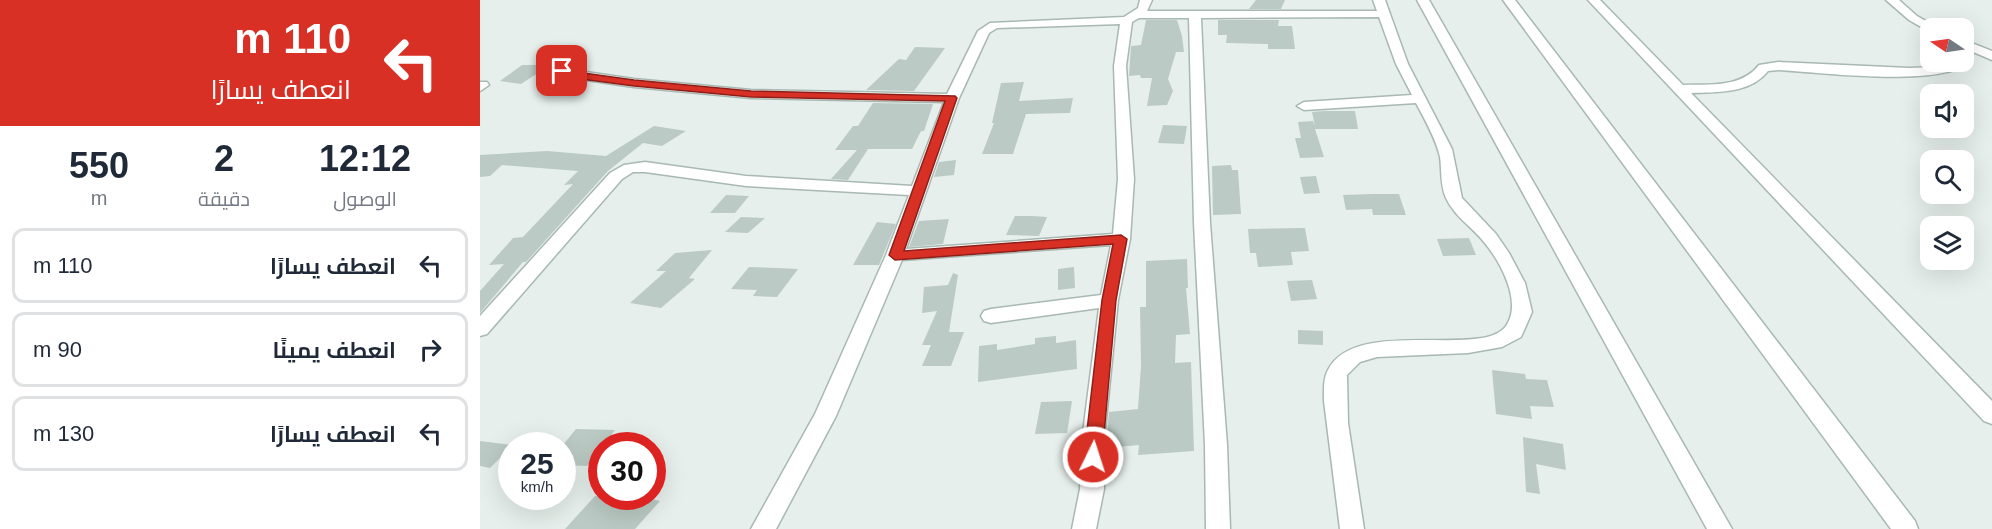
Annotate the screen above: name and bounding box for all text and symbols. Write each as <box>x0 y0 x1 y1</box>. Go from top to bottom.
text: 110 m <box>234 15 351 62</box>
north arrow <box>1920 18 1974 72</box>
map controls <box>1920 18 1974 270</box>
icon: left <box>372 24 450 102</box>
pin <box>536 45 587 96</box>
icon: arrive <box>545 54 578 87</box>
text: انعطف يسارًا <box>210 75 351 105</box>
button: sound <box>1920 84 1974 138</box>
text: 2 <box>214 138 234 179</box>
text: 12:12 <box>319 138 411 179</box>
text: 550 <box>69 145 129 186</box>
button: search <box>1920 150 1974 204</box>
text: m <box>91 187 107 209</box>
text: دقيقة <box>198 188 250 210</box>
text: الوصول <box>333 188 397 210</box>
button: layers <box>1920 216 1974 270</box>
icon: left <box>414 249 447 282</box>
text: 110 m <box>33 253 93 278</box>
text: انعطف يسارًا <box>270 254 396 279</box>
icon: right <box>414 333 447 366</box>
text: 90 m <box>33 337 82 362</box>
text: انعطف يمينًا <box>273 338 396 363</box>
icon: left <box>414 417 447 450</box>
text: 130 m <box>33 421 94 446</box>
text: انعطف يسارًا <box>270 422 396 447</box>
position arrow <box>1061 425 1125 489</box>
speed limit sign: 30 <box>588 432 666 510</box>
text: 25 <box>520 447 554 480</box>
text: km/h <box>521 478 553 495</box>

